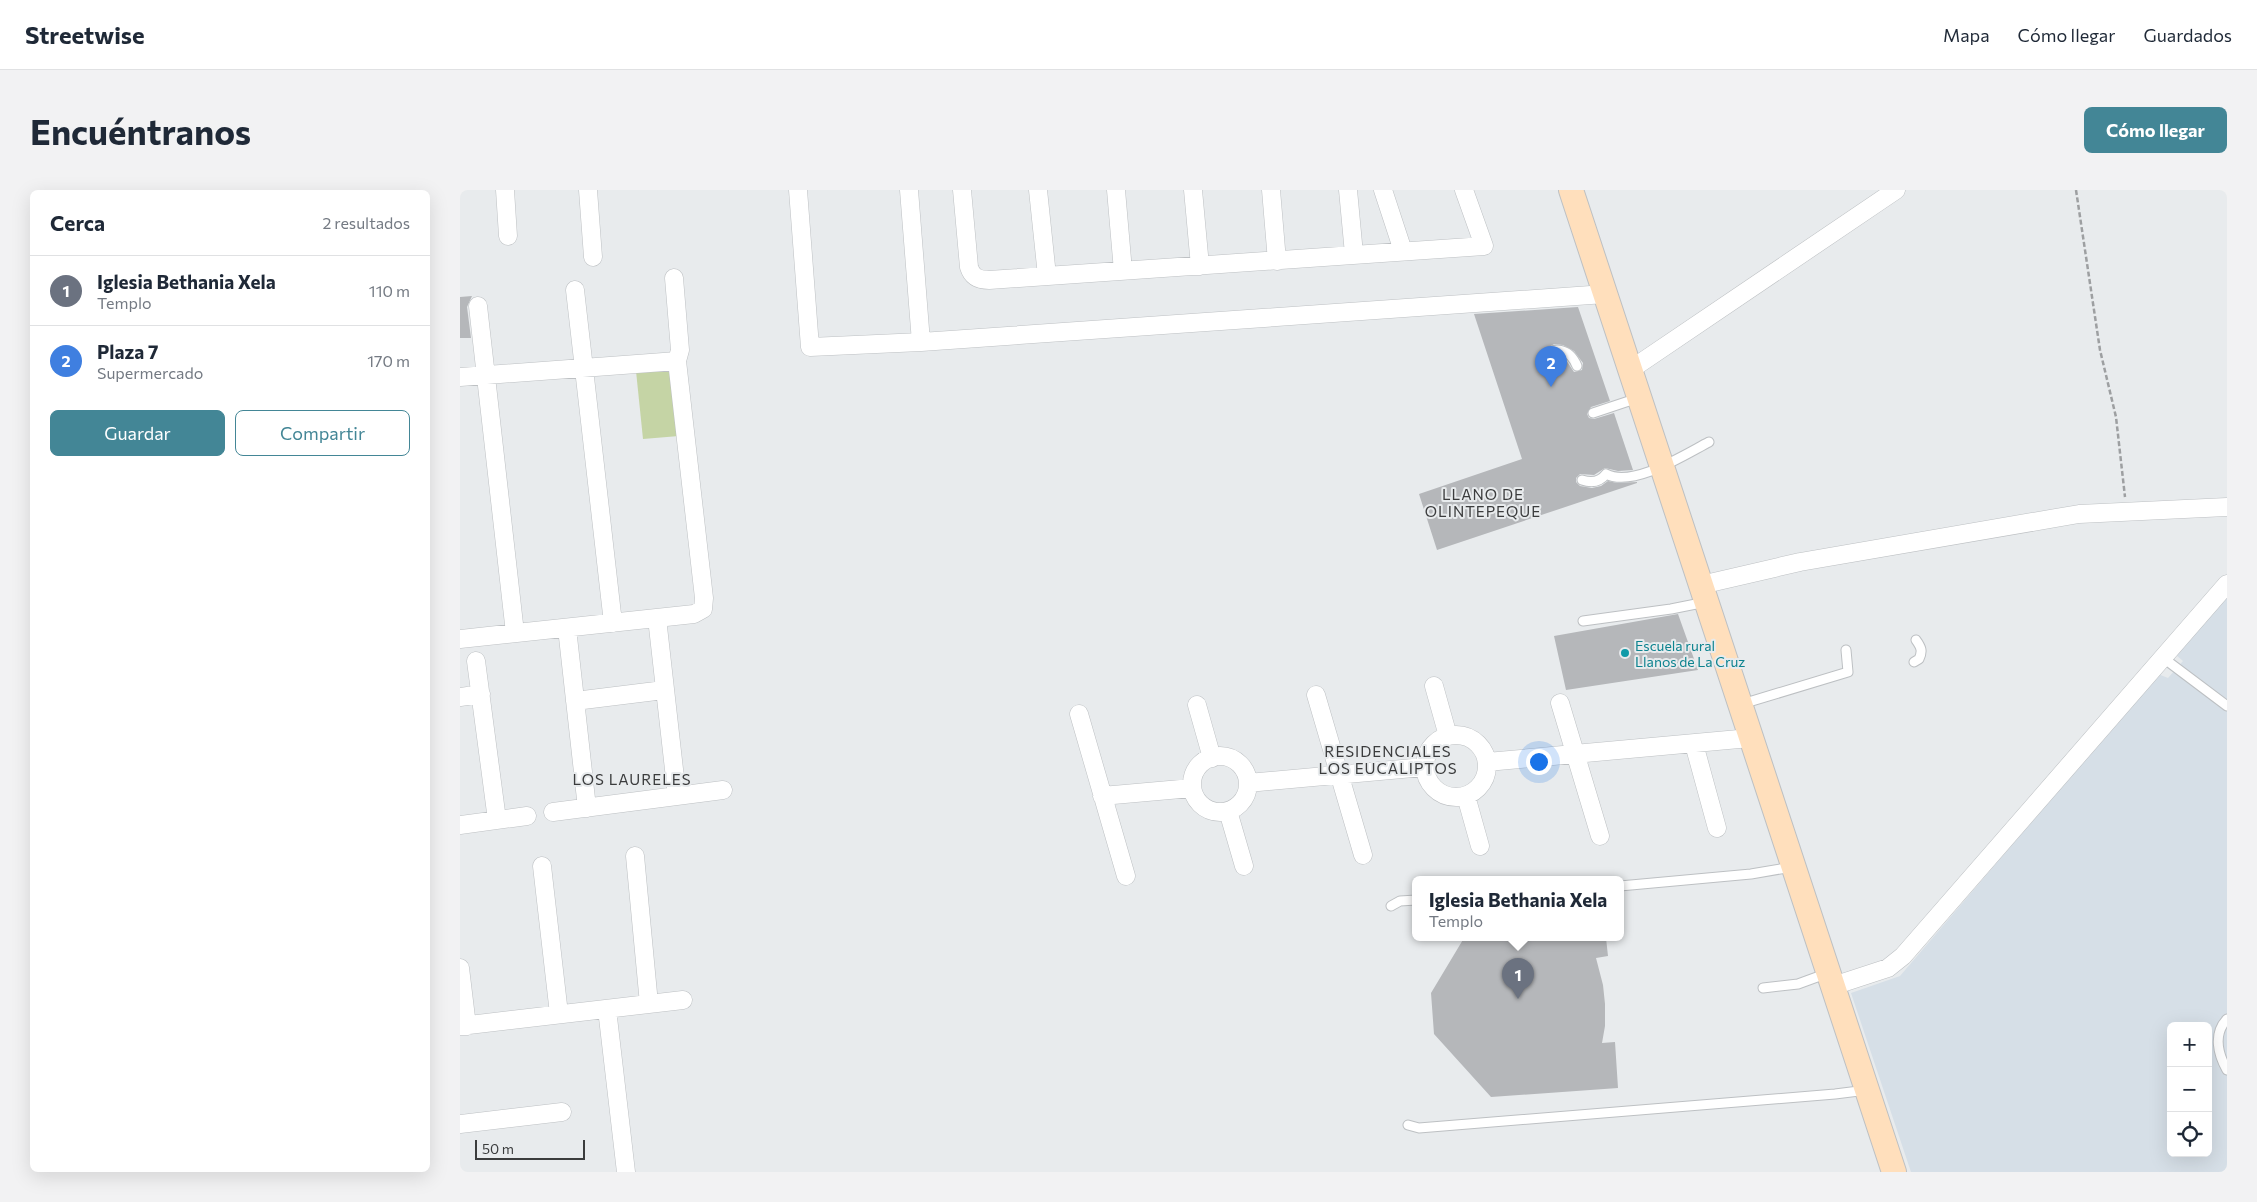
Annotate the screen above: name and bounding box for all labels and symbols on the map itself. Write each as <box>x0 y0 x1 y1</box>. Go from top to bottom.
pin: 2 <box>1535 346 1567 387</box>
district label: LLANO DE OLINTEPEQUE <box>1425 485 1541 520</box>
place label: Escuela rural Llanos de La Cruz <box>1635 637 1745 670</box>
marker: Escuela rural Llanos de La Cruz <box>1619 647 1631 659</box>
district label: RESIDENCIALES LOS EUCALIPTOS <box>1318 742 1458 777</box>
your location <box>1526 749 1552 775</box>
district label: LOS LAURELES <box>573 770 691 788</box>
pin: 1 <box>1502 958 1534 999</box>
scale bar <box>475 1137 585 1160</box>

